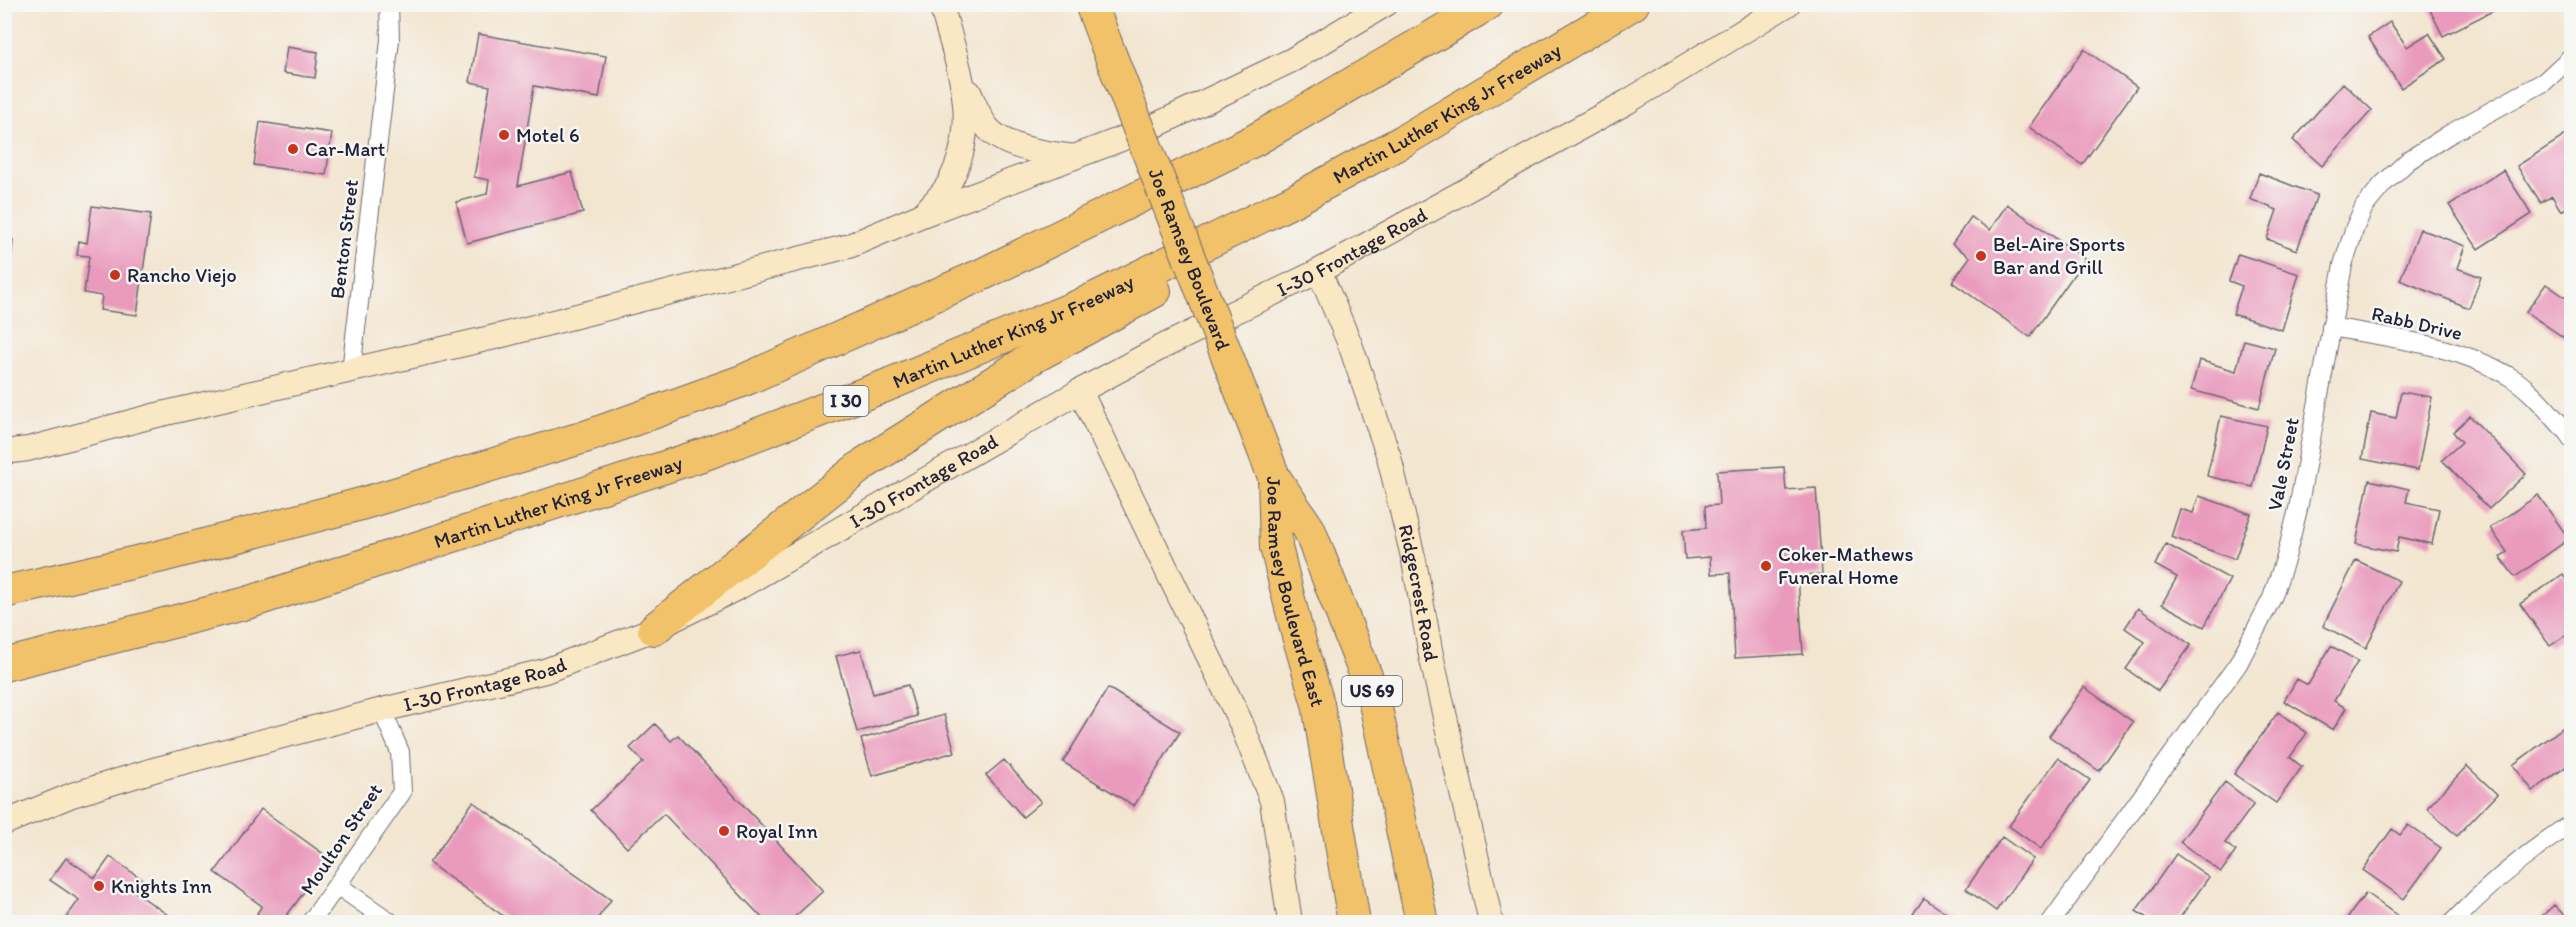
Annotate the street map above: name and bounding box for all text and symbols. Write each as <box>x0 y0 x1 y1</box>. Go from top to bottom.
street label: Martin Luther King Jr Freeway <box>1329 38 1566 189</box>
place label: Motel 6 <box>516 123 580 147</box>
marker: Motel 6 <box>497 128 511 142</box>
place label: Car-Mart <box>305 137 385 161</box>
marker: Car-Mart <box>286 142 300 156</box>
street label: Joe Ramsey Boulevard <box>1143 165 1236 354</box>
street label: Benton Street <box>325 178 363 300</box>
street label: I-30 Frontage Road <box>1273 202 1431 302</box>
place label: Bel-Aire Sports Bar and Grill <box>1993 232 2125 279</box>
marker: Bel-Aire Sports Bar and Grill <box>1974 249 1988 263</box>
place label: Rancho Viejo <box>127 263 237 287</box>
marker: Rancho Viejo <box>108 268 122 282</box>
street label: Martin Luther King Jr Freeway <box>889 269 1138 394</box>
street label: Rabb Drive <box>2369 301 2465 345</box>
road number: I 30 <box>824 386 868 416</box>
street label: Vale Street <box>2262 415 2304 513</box>
street label: I-30 Frontage Road <box>845 429 1002 533</box>
street label: Martin Luther King Jr Freeway <box>431 450 686 553</box>
street label: Joe Ramsey Boulevard East <box>1262 476 1330 709</box>
street label: Ridgecrest Road <box>1394 522 1444 664</box>
place label: Coker-Mathews Funeral Home <box>1778 542 1913 589</box>
marker: Coker-Mathews Funeral Home <box>1759 559 1773 573</box>
street label: I-30 Frontage Road <box>401 652 570 716</box>
road number: US 69 <box>1342 676 1402 706</box>
street label: Moulton Street <box>295 779 387 899</box>
place label: Royal Inn <box>736 819 818 843</box>
marker: Royal Inn <box>717 824 731 838</box>
place label: Knights Inn <box>111 874 212 898</box>
marker: Knights Inn <box>92 879 106 893</box>

